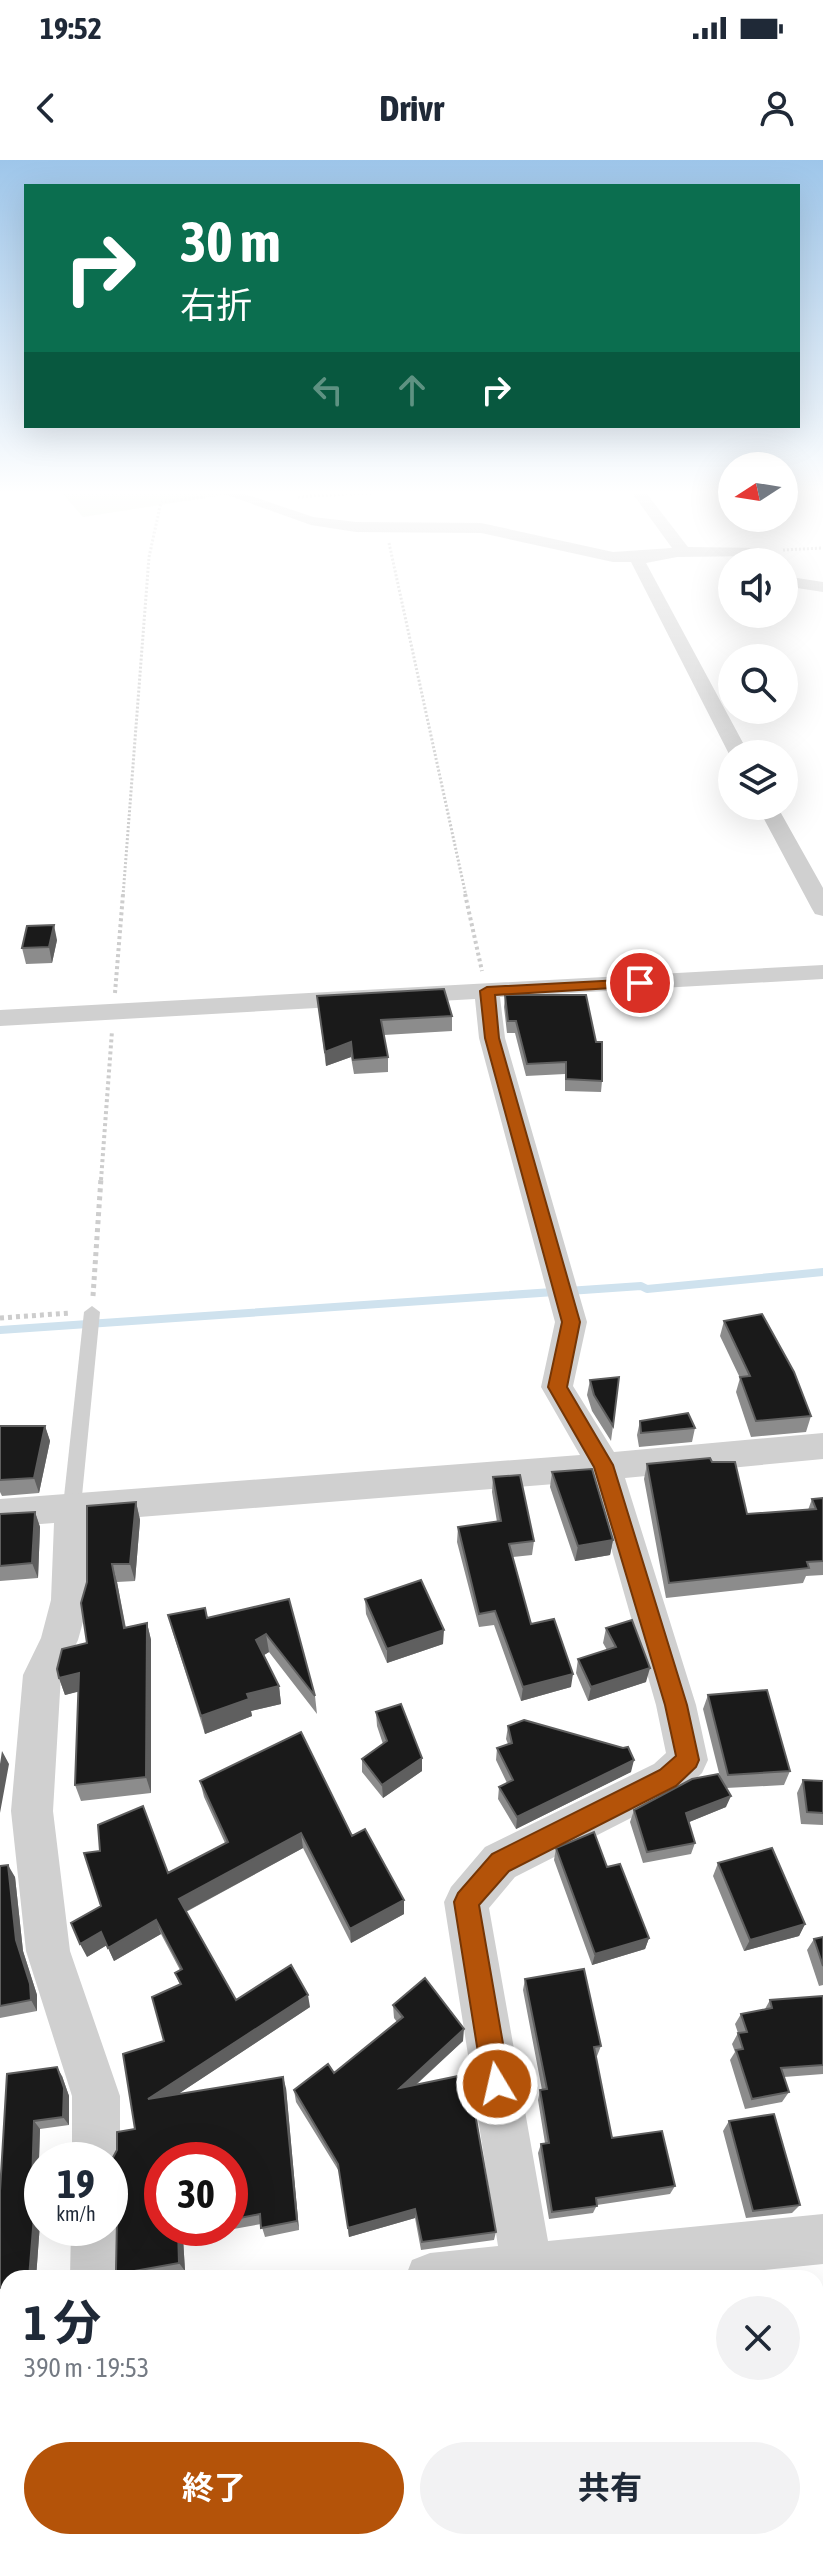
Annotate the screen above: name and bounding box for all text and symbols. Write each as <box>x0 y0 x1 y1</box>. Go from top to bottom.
text: 19:52 <box>40 11 102 45</box>
icon: back <box>24 86 68 130</box>
icon: person <box>755 86 799 130</box>
text: Drivr <box>379 87 444 129</box>
text: 30 m <box>180 210 281 274</box>
icon: right <box>48 216 152 320</box>
text: 右折 <box>180 284 252 326</box>
icon: left <box>306 368 350 412</box>
icon: ahead <box>390 368 434 412</box>
icon: right <box>474 368 518 412</box>
north arrow <box>718 452 798 532</box>
map controls <box>718 452 798 820</box>
button: sound <box>718 548 798 628</box>
button: search <box>718 644 798 724</box>
button: layers <box>718 740 798 820</box>
pin <box>606 949 674 1017</box>
icon: arrive <box>618 961 662 1005</box>
position arrow <box>455 2042 539 2126</box>
speed limit sign: 30 <box>144 2142 248 2246</box>
text: 19 <box>57 2161 95 2206</box>
text: km/h <box>56 2202 96 2225</box>
text: 1 分 <box>24 2295 101 2350</box>
button: close <box>716 2296 800 2380</box>
text: 390 m · 19:53 <box>24 2353 149 2383</box>
button: 終了 <box>24 2442 404 2534</box>
button: 共有 <box>420 2442 800 2534</box>

